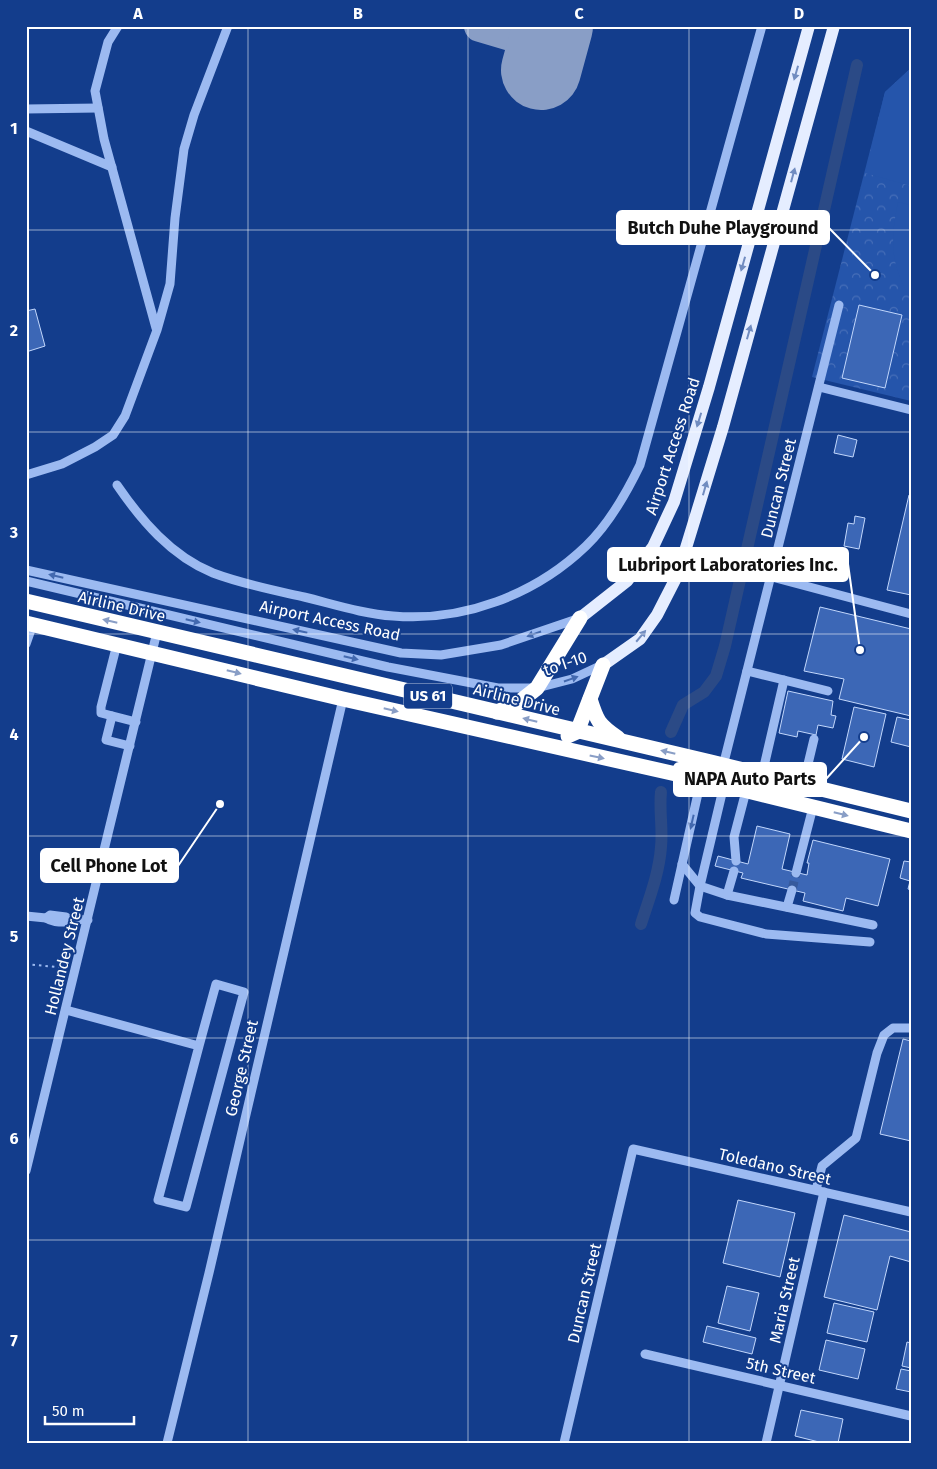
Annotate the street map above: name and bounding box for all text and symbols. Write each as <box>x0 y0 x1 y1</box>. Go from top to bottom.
text: A <box>132 4 143 23</box>
text: B <box>353 4 363 23</box>
text: C <box>574 4 584 23</box>
text: D <box>794 4 804 23</box>
one-way arrow <box>791 66 799 81</box>
text: 1 <box>10 119 18 138</box>
one-way arrow <box>789 168 797 183</box>
callout: Butch Duhe Playground <box>617 211 829 244</box>
text: Butch Duhe Playground <box>627 217 819 239</box>
one-way arrow <box>738 256 746 271</box>
text: 2 <box>10 321 18 340</box>
one-way arrow <box>746 324 754 339</box>
street label: Airport Access Road <box>641 375 704 517</box>
one-way arrow <box>694 413 702 428</box>
street label: Duncan Street <box>757 436 800 540</box>
one-way arrow <box>701 480 709 495</box>
text: 3 <box>9 523 18 542</box>
callout: Lubriport Laboratories Inc. <box>608 548 848 581</box>
text: Lubriport Laboratories Inc. <box>618 554 838 576</box>
one-way arrow <box>49 572 64 580</box>
street label: Airline Drive <box>76 587 167 626</box>
street label: Airport Access Road <box>258 596 402 645</box>
one-way arrow <box>102 617 117 625</box>
one-way arrow <box>185 617 200 625</box>
one-way arrow <box>292 627 308 635</box>
one-way arrow <box>636 629 647 642</box>
one-way arrow <box>527 630 542 638</box>
street label: to I-10 <box>541 647 590 680</box>
one-way arrow <box>344 654 359 662</box>
one-way arrow <box>226 668 241 676</box>
one-way arrow <box>563 675 578 682</box>
street label: Airline Drive <box>471 680 562 719</box>
road number: US 61 <box>404 684 452 708</box>
one-way arrow <box>383 706 398 714</box>
one-way arrow <box>522 716 537 724</box>
text: 4 <box>9 725 19 744</box>
one-way arrow <box>661 748 676 756</box>
one-way arrow <box>590 754 606 762</box>
callout: NAPA Auto Parts <box>674 763 826 796</box>
text: NAPA Auto Parts <box>684 768 816 790</box>
one-way arrow <box>833 810 848 818</box>
one-way arrow <box>687 815 695 831</box>
callout: Cell Phone Lot <box>41 849 178 882</box>
text: Cell Phone Lot <box>50 855 169 877</box>
street label: Hollandey Street <box>41 895 88 1017</box>
text: 5 <box>10 927 19 946</box>
street label: George Street <box>221 1018 262 1118</box>
text: 6 <box>9 1129 19 1148</box>
street label: Toledano Street <box>717 1144 833 1189</box>
street label: Duncan Street <box>564 1241 605 1345</box>
street label: Maria Street <box>765 1255 804 1345</box>
text: 7 <box>10 1331 18 1350</box>
street label: 5th Street <box>744 1353 818 1388</box>
scale bar <box>45 1394 134 1426</box>
text: 50 m <box>52 1402 85 1420</box>

